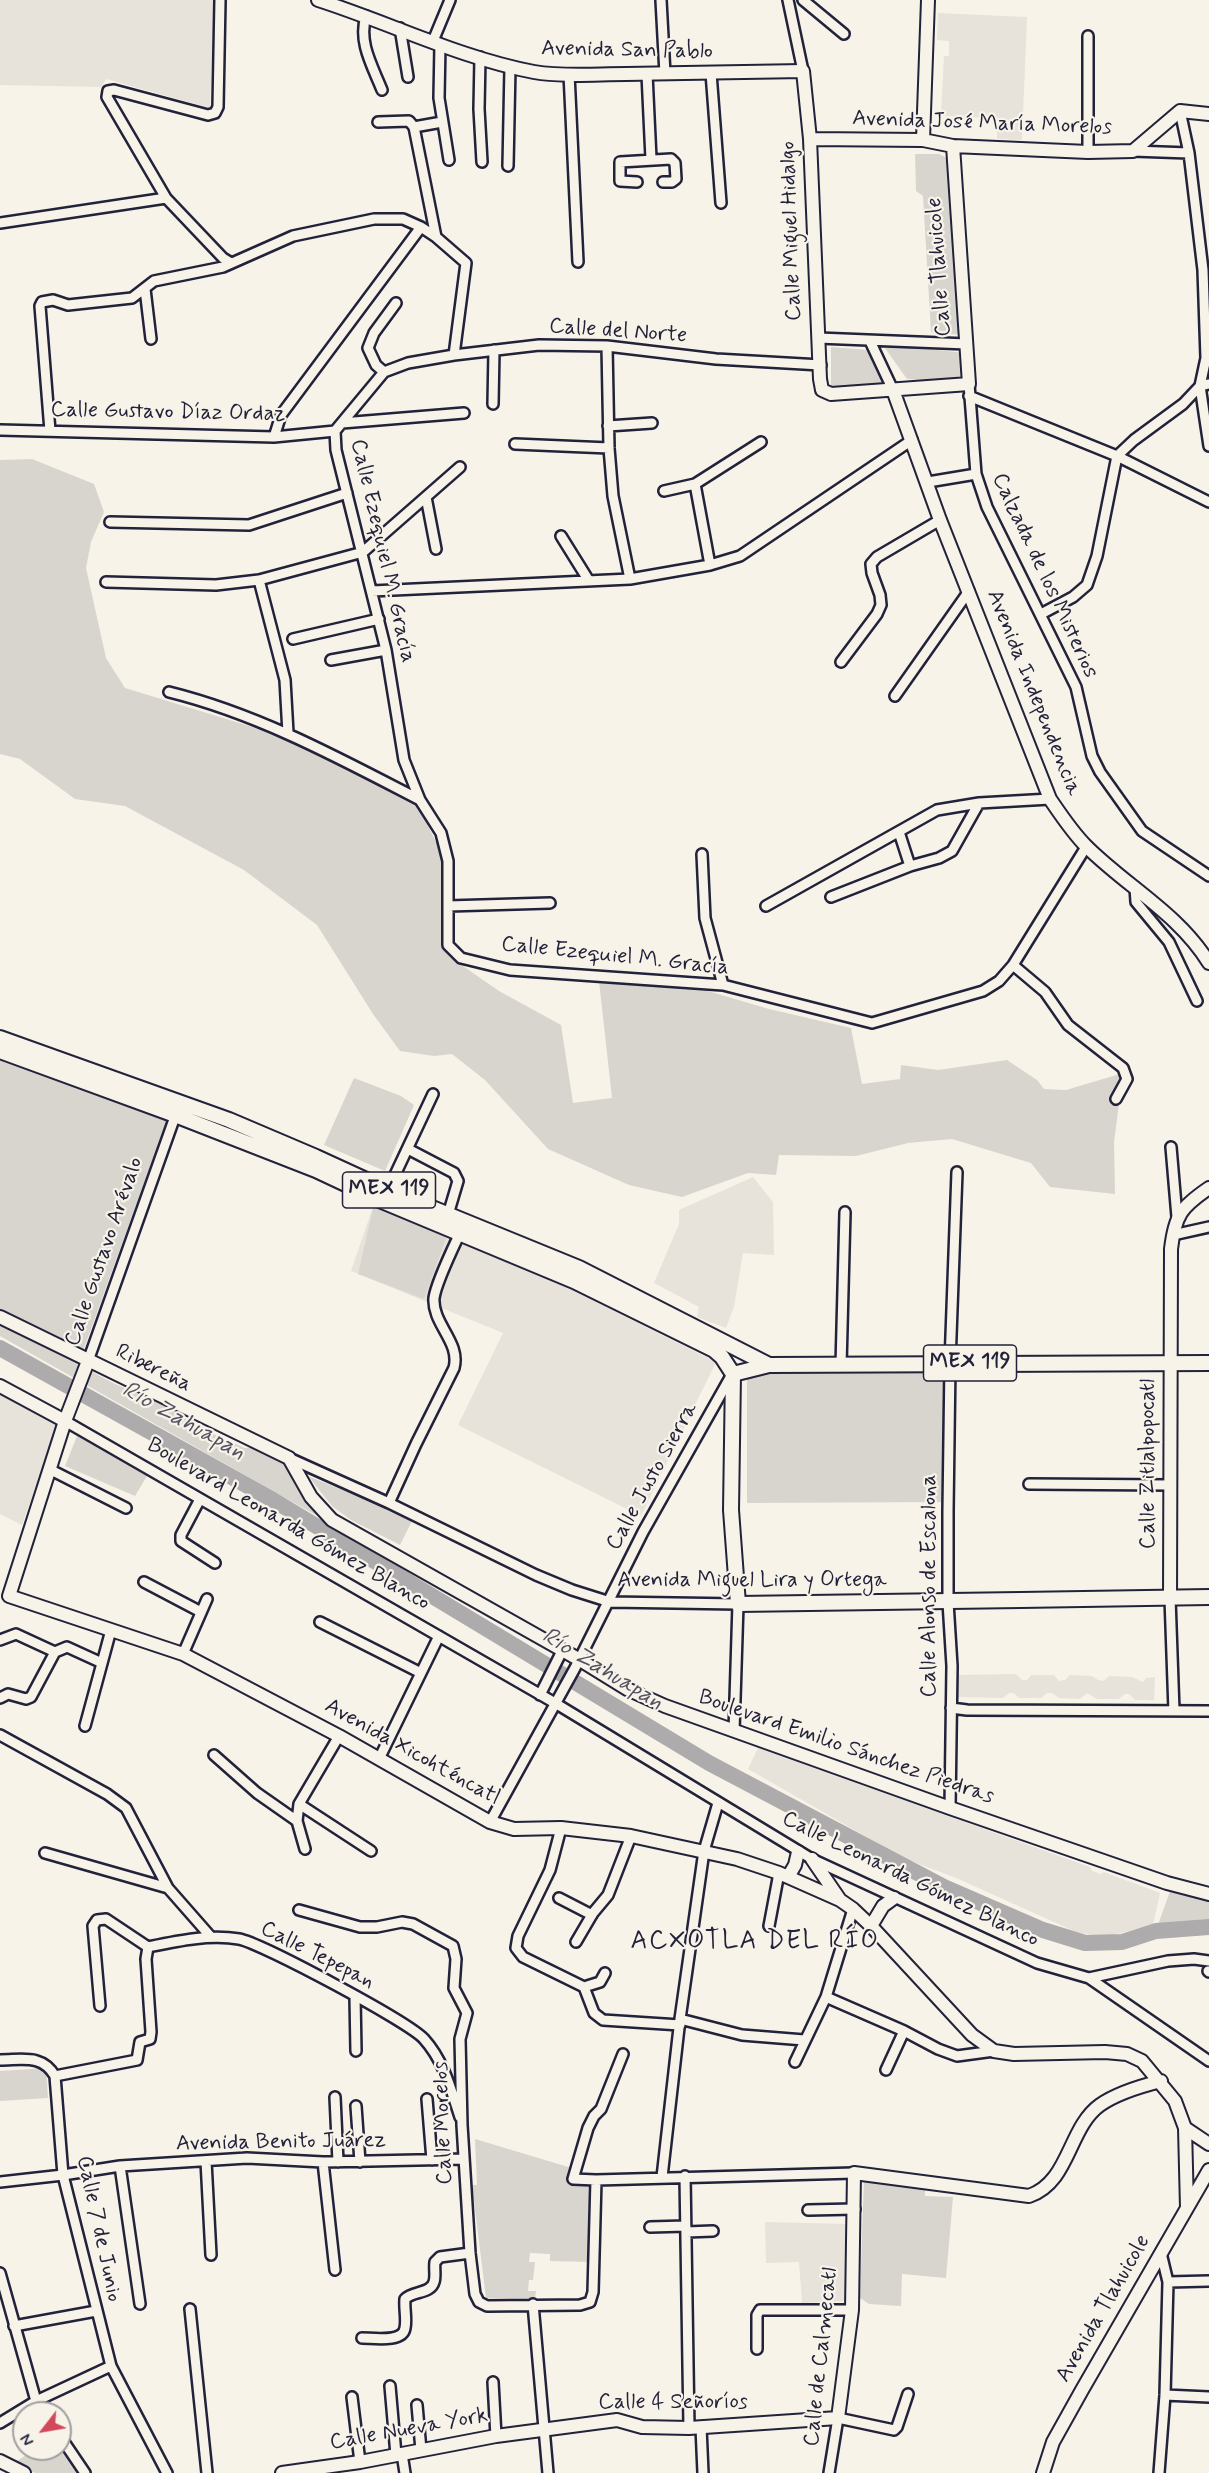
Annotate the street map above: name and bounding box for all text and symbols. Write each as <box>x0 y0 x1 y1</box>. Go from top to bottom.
street label: Avenida San Pablo <box>541 36 713 66</box>
street label: Avenida José María Morelos <box>852 106 1112 142</box>
street label: Calle Miguel Hidalgo <box>776 141 808 321</box>
street label: Calle Tlahuicole <box>922 196 958 338</box>
street label: Calle del Norte <box>548 314 688 350</box>
street label: Calle Gustavo Díaz Ordaz <box>50 398 286 428</box>
street label: Calle Ezequiel M. Gracía <box>343 437 421 665</box>
street label: Calzada de los Misterios <box>985 469 1103 683</box>
street label: Avenida Independencia <box>980 586 1086 800</box>
street label: Calle Ezequiel M. Gracía <box>500 932 730 982</box>
street label: Calle Gustavo Arévalo <box>60 1154 150 1350</box>
road number: MEX 119 <box>342 1172 436 1208</box>
street label: Ribereña <box>111 1339 195 1399</box>
road number: MEX 119 <box>924 1345 1016 1381</box>
water label: Río Zahuapan <box>116 1376 250 1468</box>
street label: Calle Zitlalpopocatl <box>1136 1379 1162 1549</box>
street label: Calle Justo Sierra <box>602 1399 704 1555</box>
street label: Boulevard Leonarda Gómez Blanco <box>142 1433 434 1617</box>
street label: Calle Alonso de Escalona <box>917 1474 943 1698</box>
street label: Avenida Miguel Lira y Ortega <box>617 1568 887 1594</box>
water label: Río Zahuapan <box>536 1622 668 1718</box>
street label: Boulevard Emilio Sánchez Piedras <box>695 1685 997 1811</box>
street label: Avenida Xicohténcatl <box>320 1694 504 1812</box>
street label: Calle Leonarda Gómez Blanco <box>777 1806 1043 1954</box>
street label: Calle Tepepan <box>256 1916 378 1996</box>
district label: ACXOTLA DEL RÍO <box>630 1927 880 1959</box>
street label: Calle Morelos <box>429 2061 459 2185</box>
street label: Avenida Benito Juárez <box>176 2128 386 2158</box>
street label: Calle 7 de Junio <box>70 2154 126 2304</box>
street label: Avenida Tlahuicole <box>1051 2230 1157 2388</box>
street label: Calle de Calmecatl <box>799 2266 845 2448</box>
street label: Calle 4 Señoríos <box>598 2390 748 2416</box>
north arrow <box>12 2401 72 2461</box>
street label: Calle Nueva York <box>328 2403 490 2457</box>
text: N <box>16 2430 40 2449</box>

